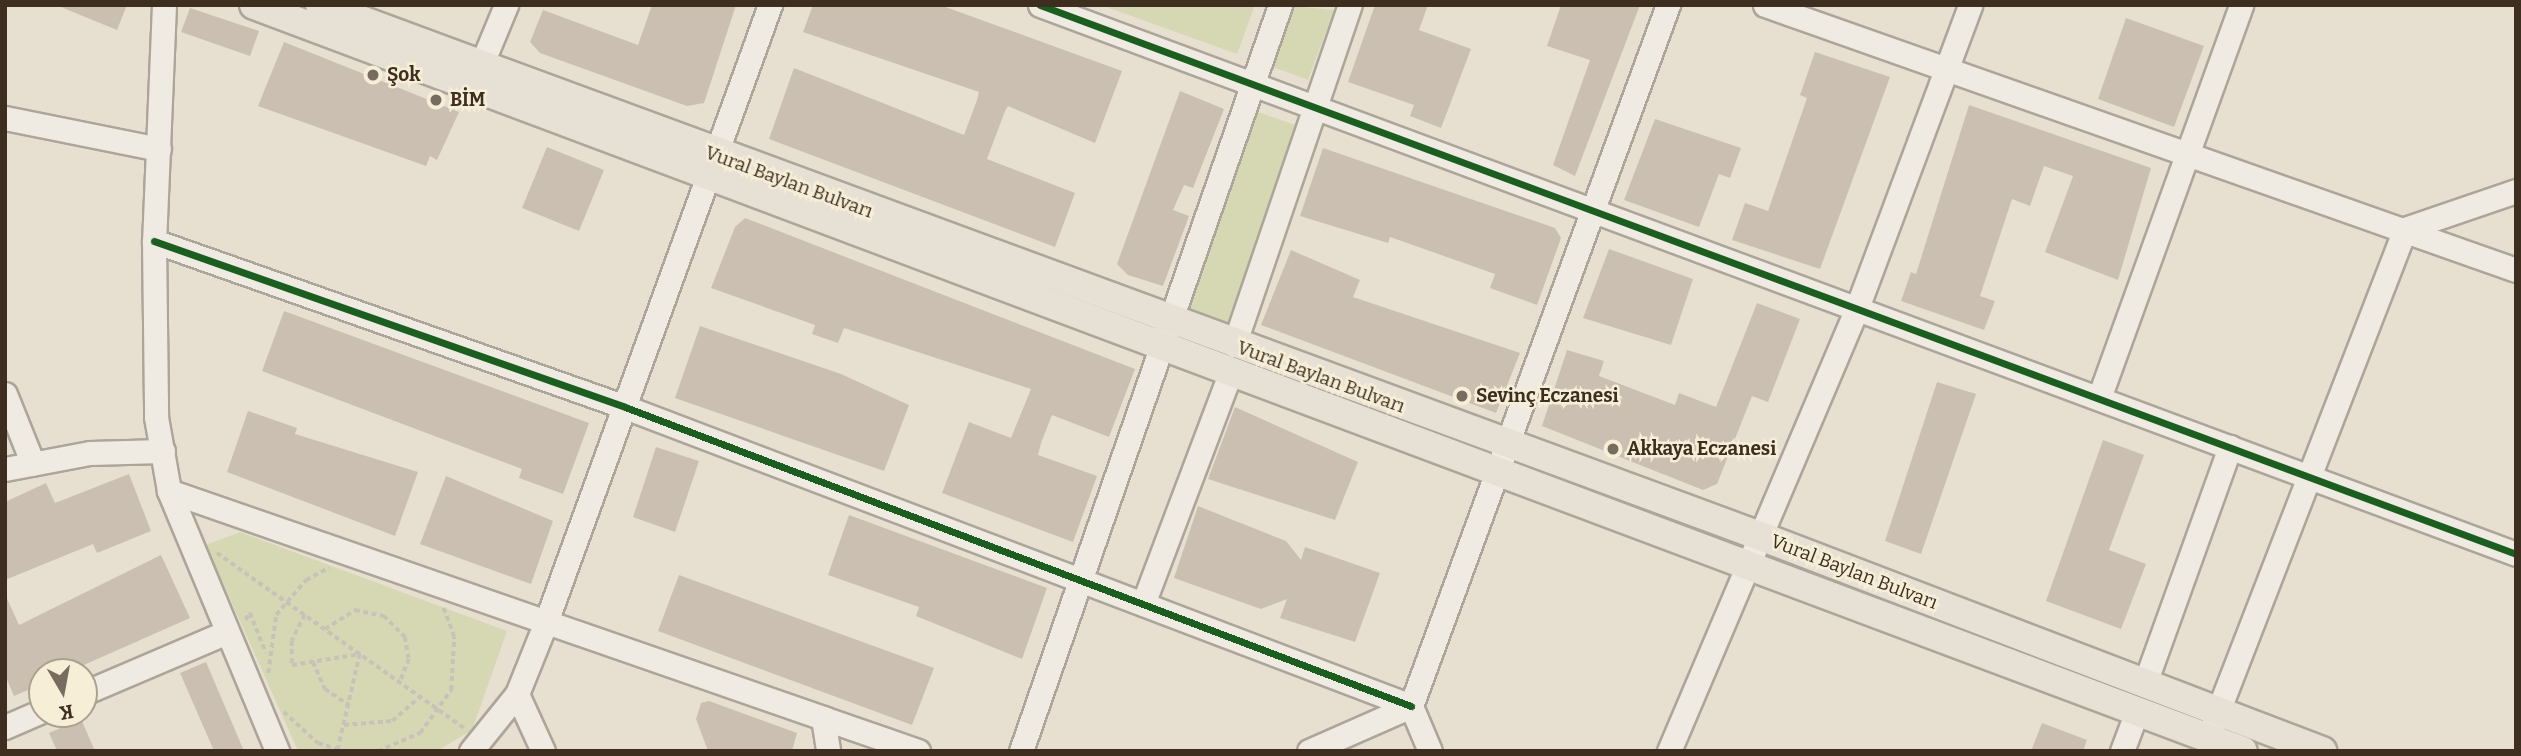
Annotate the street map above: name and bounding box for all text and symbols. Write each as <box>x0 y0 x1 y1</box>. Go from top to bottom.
place label: Şok <box>387 64 421 86</box>
marker: Şok <box>365 67 381 83</box>
place label: BİM <box>450 89 485 111</box>
marker: BİM <box>428 92 444 108</box>
street label: Vural Baylan Bulvarı <box>702 141 876 223</box>
street label: Vural Baylan Bulvarı <box>1234 336 1408 418</box>
place label: Sevinç Eczanesi <box>1476 385 1619 407</box>
marker: Sevinç Eczanesi <box>1454 388 1470 404</box>
place label: Akkaya Eczanesi <box>1627 438 1776 460</box>
marker: Akkaya Eczanesi <box>1605 441 1621 457</box>
street label: Vural Baylan Bulvarı <box>1767 530 1941 614</box>
north arrow <box>28 658 98 728</box>
text: K <box>58 700 75 725</box>

